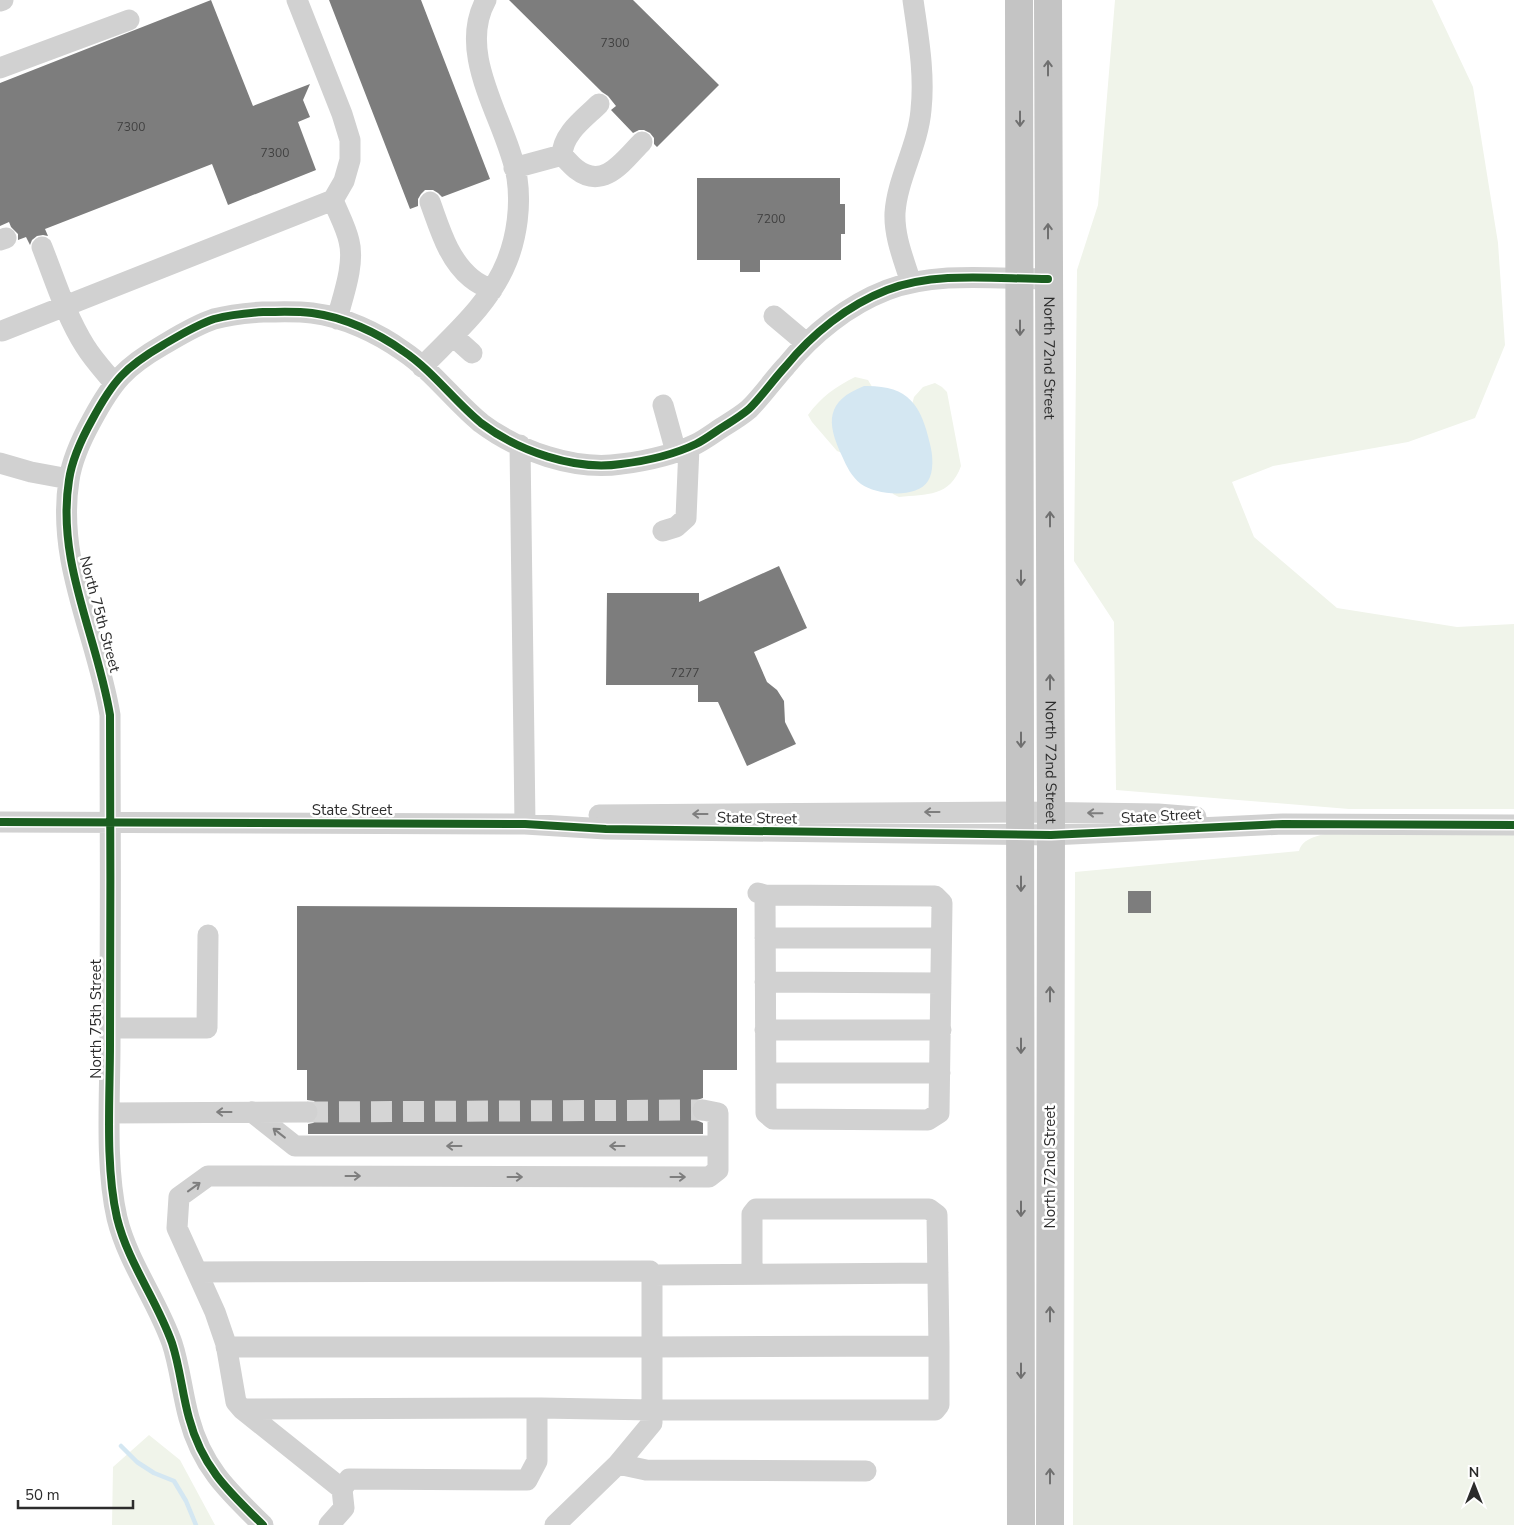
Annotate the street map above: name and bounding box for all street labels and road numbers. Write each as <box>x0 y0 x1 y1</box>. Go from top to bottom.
street label: North 72nd Street <box>1039 296 1060 420</box>
street label: North 75th Street <box>75 554 125 675</box>
street label: North 72nd Street <box>1041 700 1061 824</box>
street label: State Street <box>312 800 393 820</box>
street label: State Street <box>1120 804 1202 828</box>
street label: State Street <box>717 807 798 829</box>
street label: North 75th Street <box>86 959 106 1079</box>
street label: North 72nd Street <box>1040 1105 1060 1228</box>

